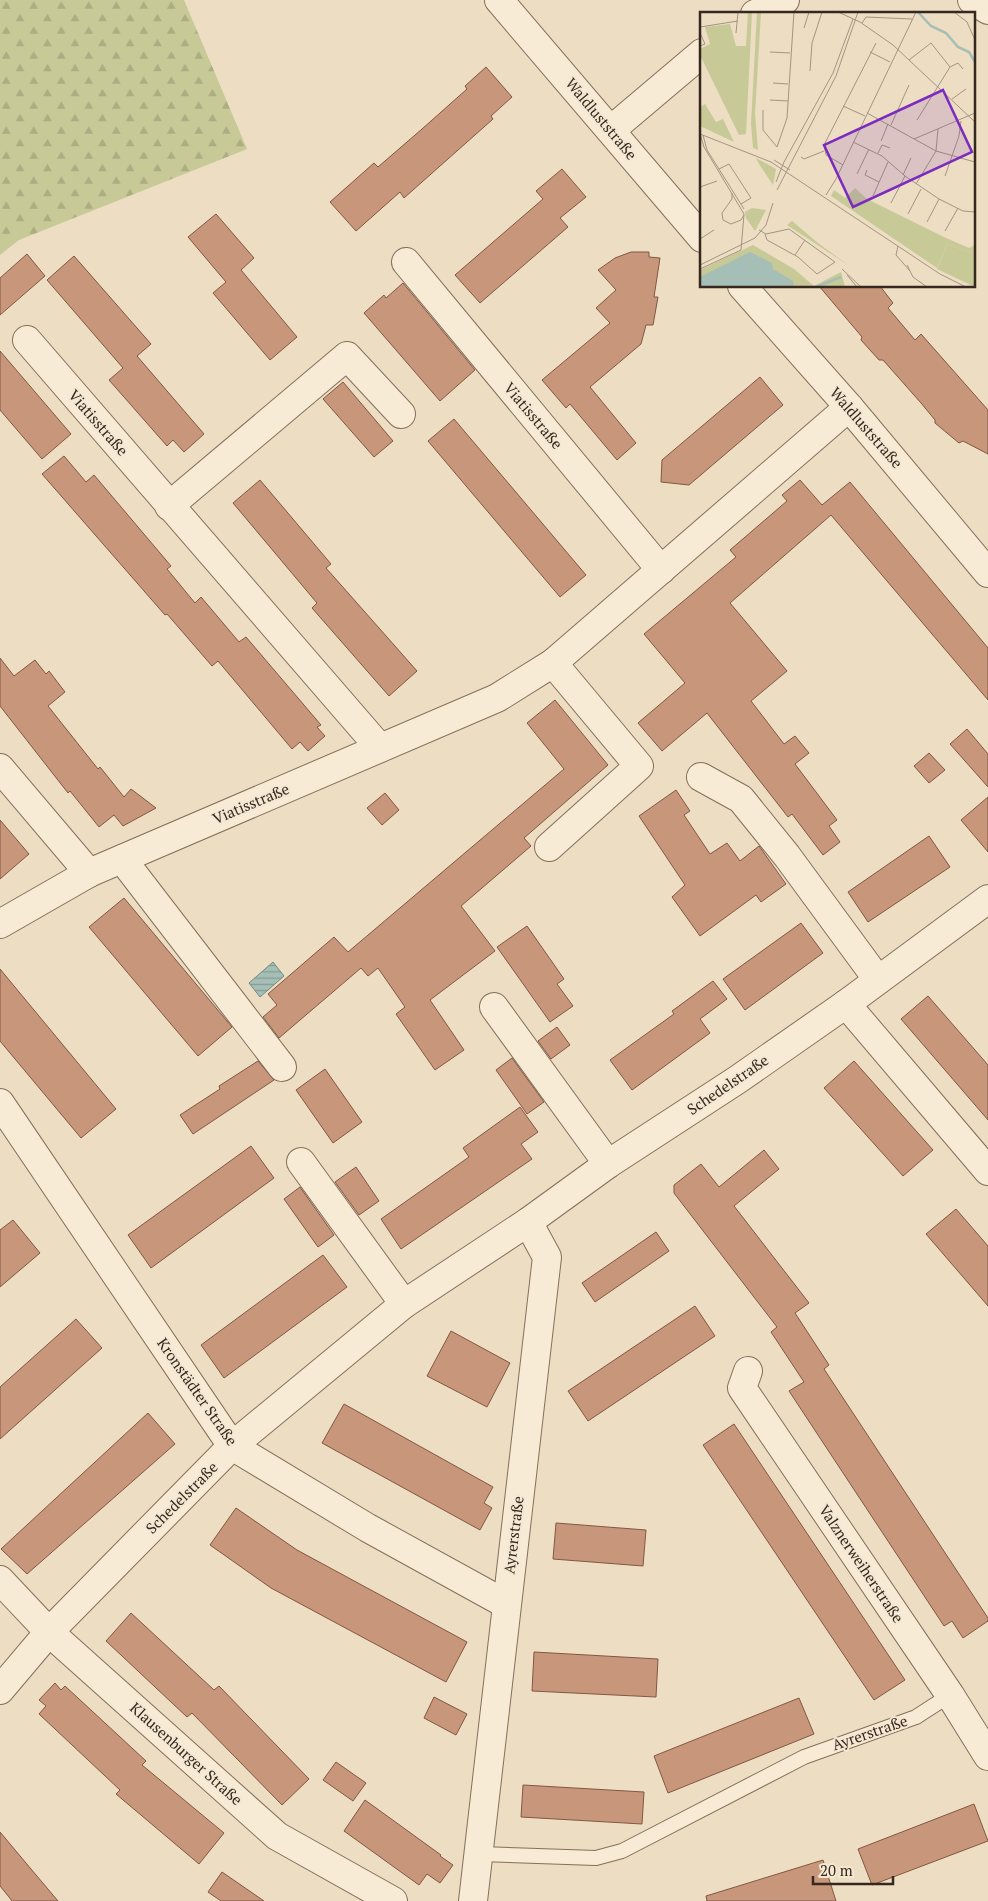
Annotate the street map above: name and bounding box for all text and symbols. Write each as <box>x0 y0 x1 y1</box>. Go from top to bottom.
inset map <box>700 12 976 288</box>
street label: Waldluststraße <box>562 73 642 164</box>
street label: Viatisstraße <box>500 378 568 453</box>
street label: Waldluststraße <box>826 383 907 472</box>
street label: Viatisstraße <box>64 385 133 460</box>
street label: Viatisstraße <box>209 778 292 828</box>
street label: Schedelstraße <box>683 1050 772 1119</box>
street label: Kronstädter Straße <box>153 1334 242 1449</box>
street label: Schedelstraße <box>141 1457 222 1538</box>
street label: Ayrerstraße <box>498 1495 528 1575</box>
street label: Valznerweiherstraße <box>815 1501 909 1626</box>
street label: Klausenburger Straße <box>126 1697 247 1809</box>
street label: Ayrerstraße <box>829 1710 910 1754</box>
scale bar <box>813 1854 893 1886</box>
text: 20 m <box>820 1860 853 1880</box>

